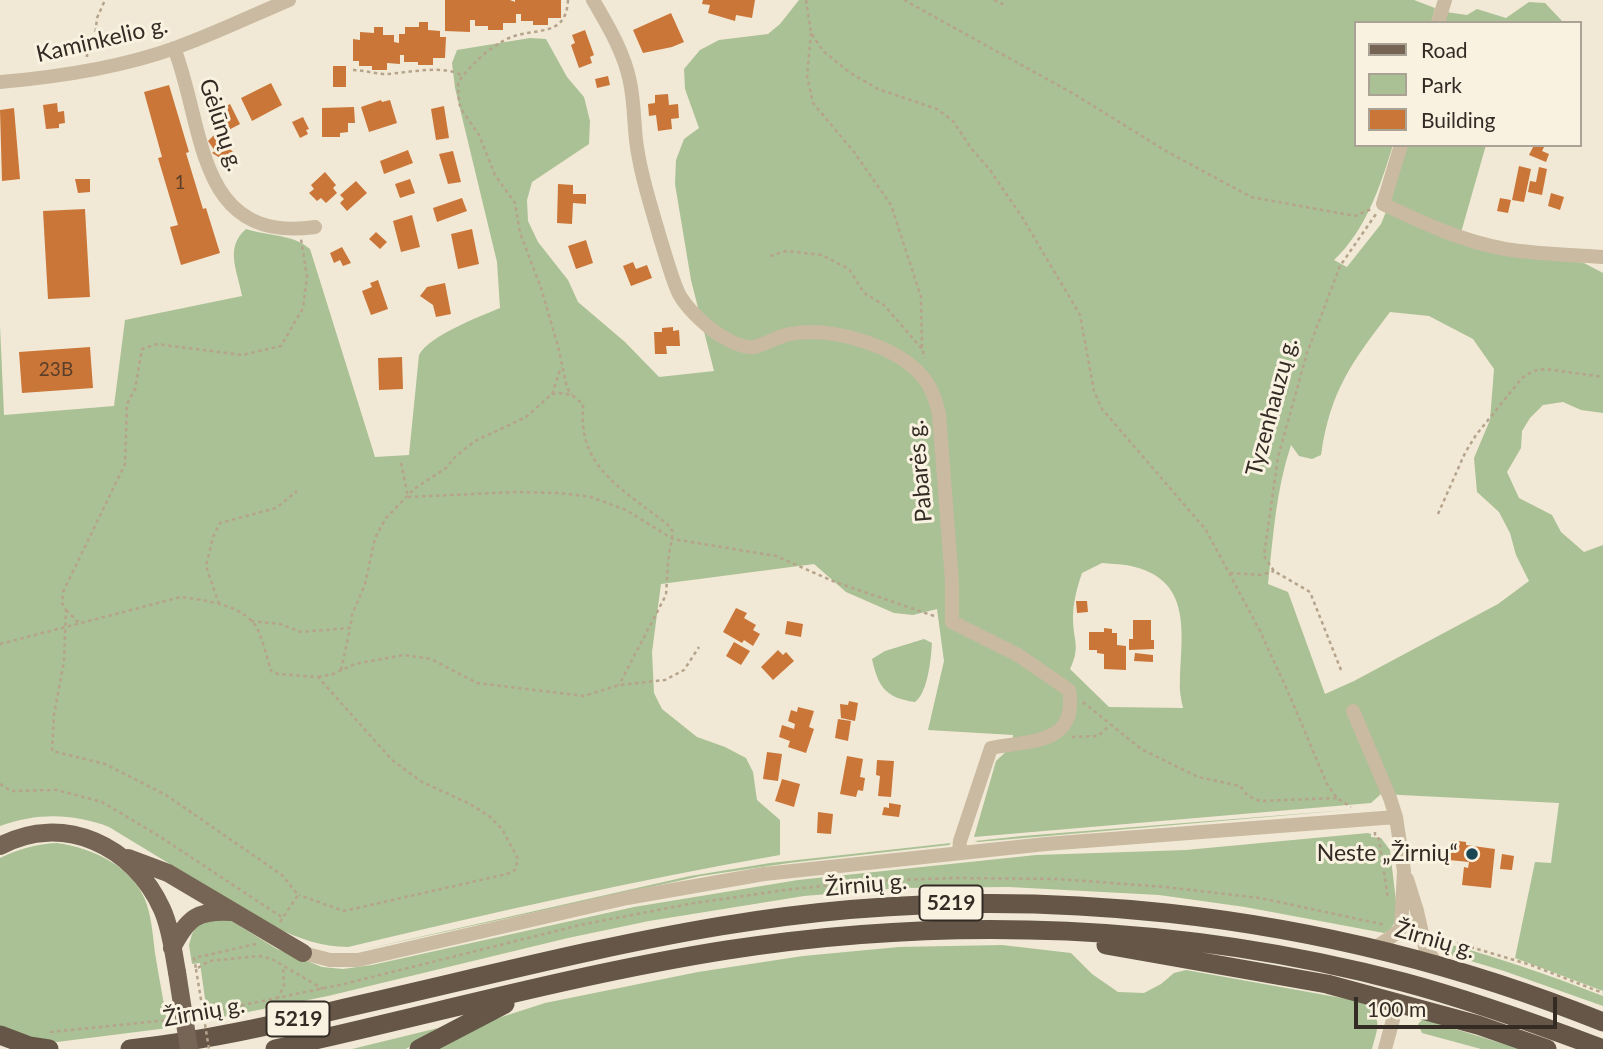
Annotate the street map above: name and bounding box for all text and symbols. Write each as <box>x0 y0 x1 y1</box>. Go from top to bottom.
street label: Kaminkelio g. <box>33 11 171 69</box>
legend <box>1354 21 1582 147</box>
text: Road <box>1421 37 1468 62</box>
text: Park <box>1421 72 1462 97</box>
street label: Gėlūnų g. <box>193 75 249 175</box>
text: Building <box>1421 107 1496 132</box>
house number: 1 <box>174 172 186 194</box>
street label: Tyzenhauzų g. <box>1240 335 1304 479</box>
house number: 23B <box>39 359 73 381</box>
street label: Pabarės g. <box>902 419 938 523</box>
place label: Neste „Žirnių“ <box>1317 840 1458 868</box>
marker: Neste „Žirnių“ <box>1464 846 1480 862</box>
street label: Žirnių g. <box>824 868 908 902</box>
road number: 5219 <box>920 886 982 920</box>
street label: Žirnių g. <box>1392 915 1478 965</box>
scale bar <box>1358 982 1561 1026</box>
street label: Žirnių g. <box>161 991 247 1033</box>
text: 100 m <box>1367 996 1426 1021</box>
road number: 5219 <box>266 1002 330 1036</box>

